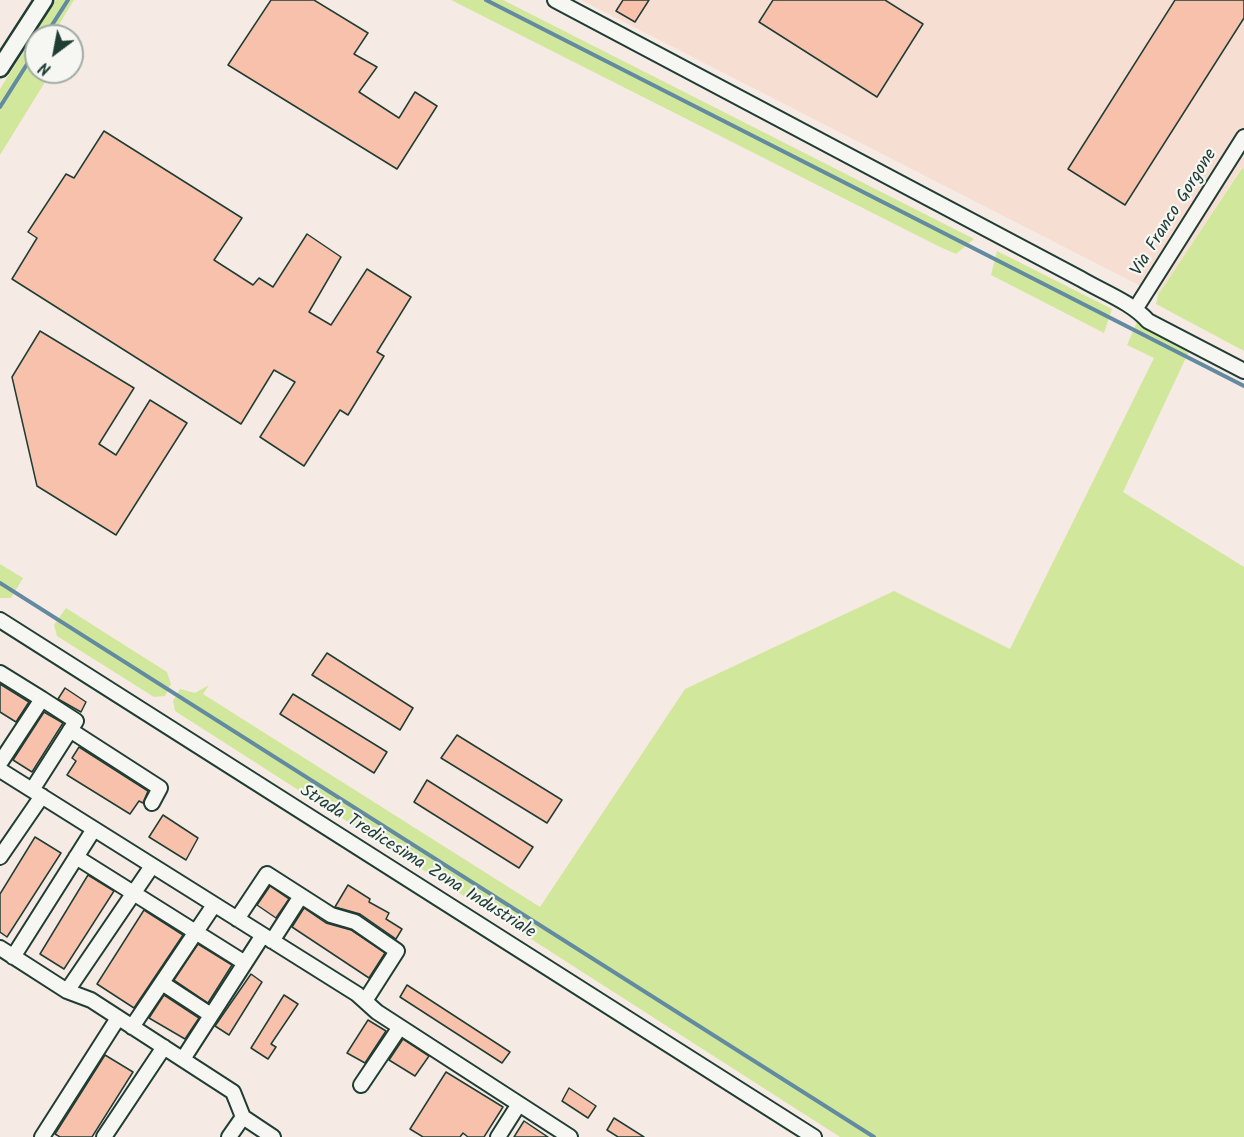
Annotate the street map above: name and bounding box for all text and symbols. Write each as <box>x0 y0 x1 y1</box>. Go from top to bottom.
north arrow <box>24 24 84 84</box>
text: N <box>34 55 56 81</box>
street label: Via Franco Gorgone <box>1127 145 1223 281</box>
street label: Strada Tredicesima Zona Industriale <box>295 781 539 945</box>

